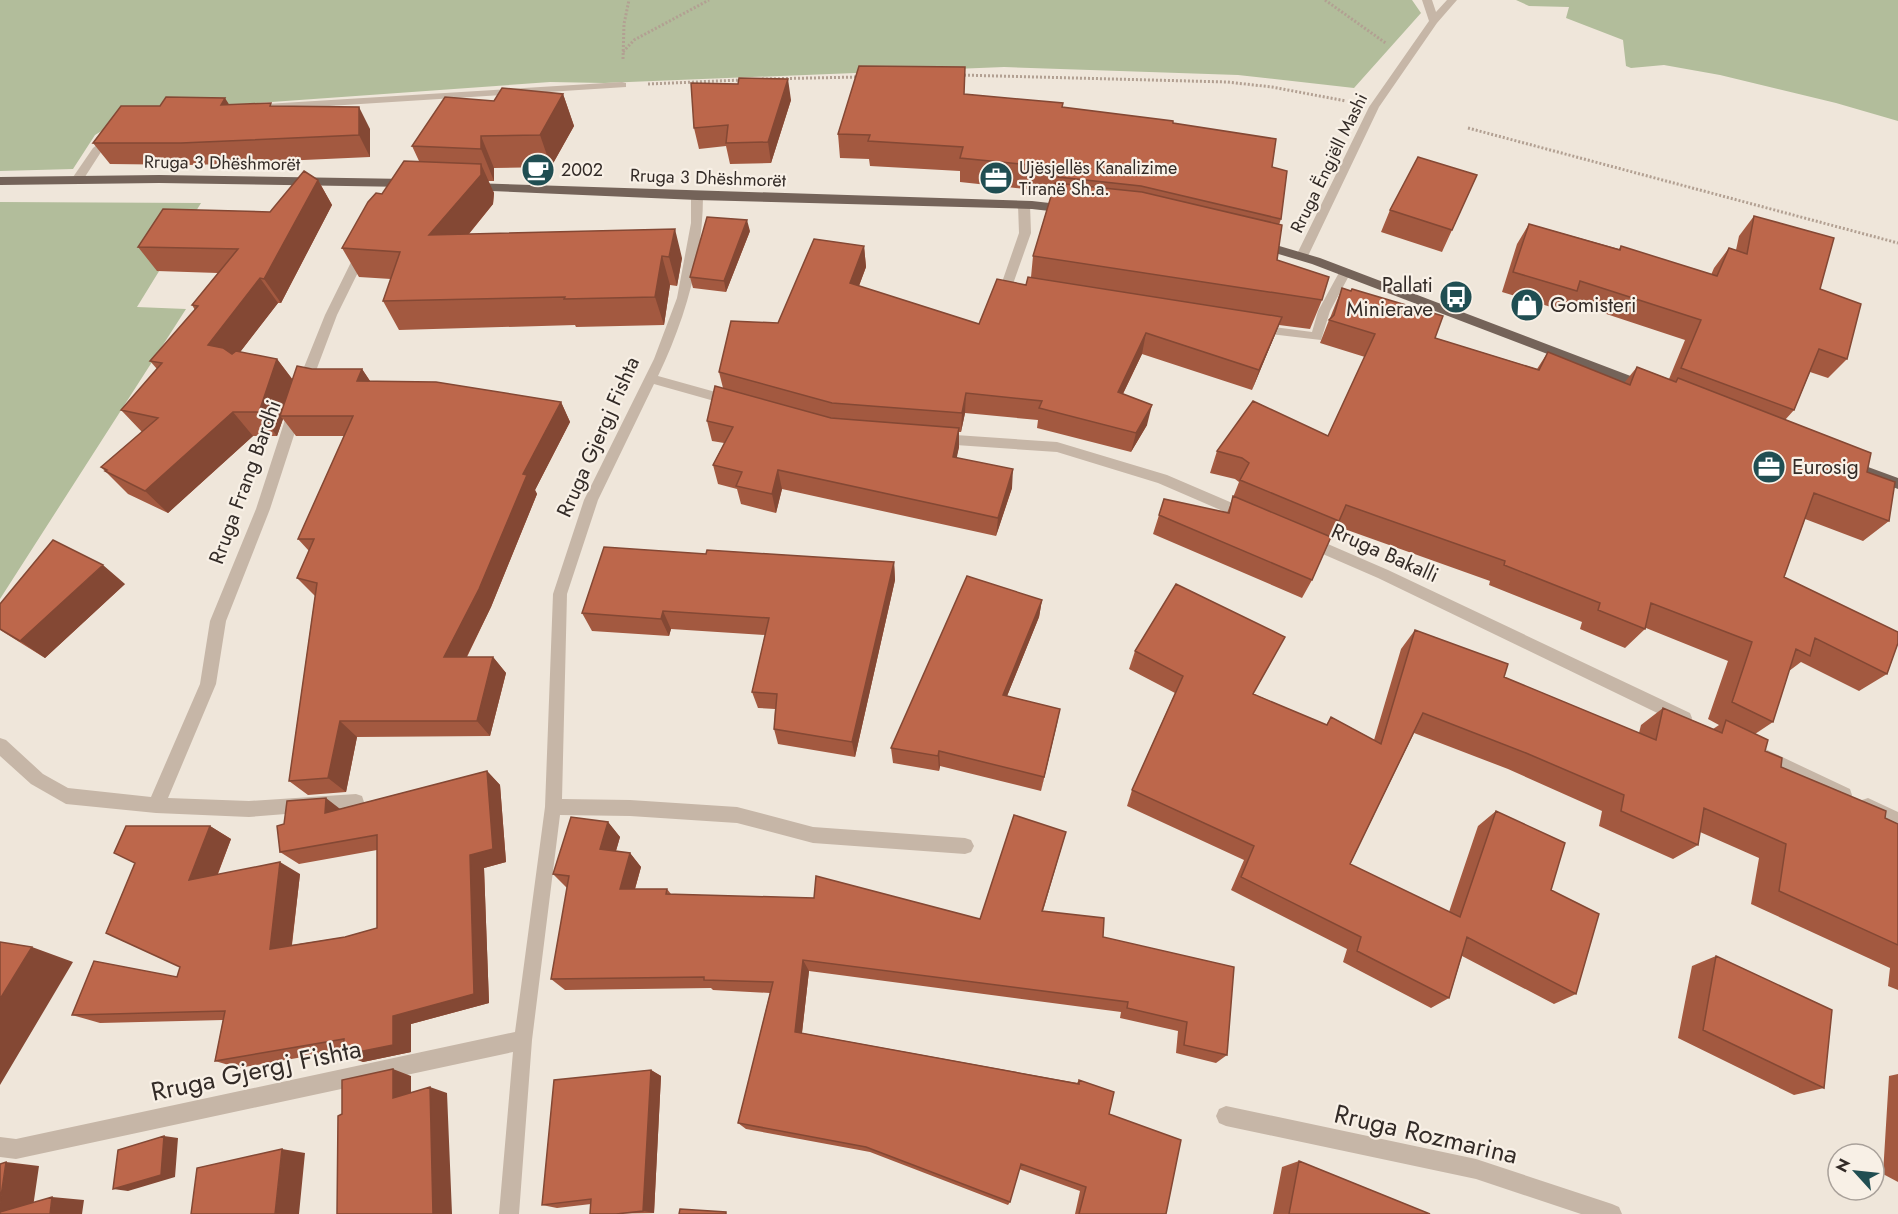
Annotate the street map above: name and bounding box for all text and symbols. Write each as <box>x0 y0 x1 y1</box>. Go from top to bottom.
street label: Rruga Ëngjëll Mashi <box>1284 89 1374 237</box>
street label: Rruga 3 Dhëshmorët <box>144 149 301 177</box>
cafe icon: 2002 <box>520 152 556 188</box>
place label: Ujësjellës Kanalizime Tiranë Sh.a. <box>1019 155 1177 202</box>
place label: 2002 <box>561 157 603 183</box>
office icon: Ujësjellës Kanalizime Tiranë Sh.a. <box>978 160 1014 196</box>
street label: Rruga 3 Dhëshmorët <box>629 162 787 194</box>
place label: Pallati Minierave <box>1346 270 1433 324</box>
bus stop icon: Pallati Minierave <box>1438 279 1474 315</box>
shop icon: Gomisteri <box>1509 287 1545 323</box>
place label: Gomisteri <box>1550 290 1637 320</box>
street label: Rruga Gjergj Fishta <box>549 352 647 522</box>
street label: Rruga Frang Bardhi <box>201 396 289 568</box>
office icon: Eurosig <box>1751 449 1787 485</box>
place label: Eurosig <box>1792 452 1859 482</box>
street label: Rruga Bakalli <box>1327 516 1443 590</box>
street label: Rruga Gjergj Fishta <box>147 1029 365 1111</box>
street label: Rruga Rozmarina <box>1331 1094 1521 1174</box>
north arrow <box>1826 1142 1886 1202</box>
text: N <box>1830 1155 1856 1176</box>

